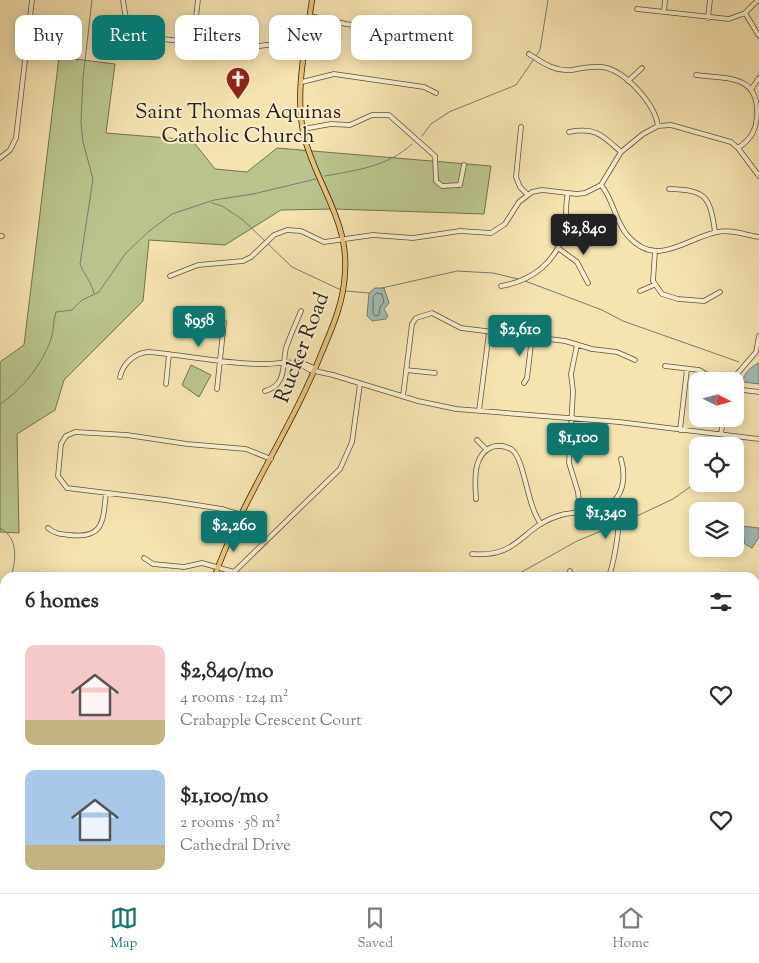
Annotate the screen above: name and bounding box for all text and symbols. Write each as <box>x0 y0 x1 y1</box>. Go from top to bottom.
chip: Buy <box>15 15 82 60</box>
chip: Rent <box>92 15 165 60</box>
chip: Filters <box>175 15 259 60</box>
chip: New <box>269 15 341 60</box>
chip: Apartment <box>351 15 472 60</box>
church icon: Saint Thomas Aquinas Catholic Church <box>225 66 251 100</box>
place label: Saint Thomas Aquinas Catholic Church <box>135 98 341 152</box>
pin: $2,840 <box>543 214 625 256</box>
text: $2,840 <box>562 218 606 241</box>
street label: Rucker Road <box>268 288 338 408</box>
pin: $958 <box>169 306 229 348</box>
text: $958 <box>184 310 214 333</box>
pin: $2,610 <box>479 314 561 357</box>
text: $2,610 <box>499 319 541 342</box>
north arrow <box>689 372 744 428</box>
map controls <box>689 372 744 557</box>
pin: $1,100 <box>537 422 619 465</box>
text: $1,100 <box>558 427 598 450</box>
button: locate <box>689 437 744 492</box>
pin: $1,340 <box>565 498 647 540</box>
text: $1,340 <box>586 502 626 525</box>
button: layers <box>689 502 744 557</box>
pin: $2,260 <box>193 510 275 553</box>
text: $2,260 <box>212 515 256 538</box>
text: 6 homes <box>25 587 99 617</box>
icon: filters <box>707 588 735 616</box>
text: $2,840/mo <box>180 657 274 687</box>
icon: home <box>65 665 125 725</box>
icon: heart <box>707 681 735 709</box>
text: 4 rooms · 124 m² <box>180 687 288 710</box>
text: Crabapple Crescent Court <box>180 710 362 733</box>
text: $1,100/mo <box>180 782 268 812</box>
icon: home <box>65 790 125 850</box>
icon: heart <box>707 806 735 834</box>
text: 2 rooms · 58 m² <box>180 812 280 835</box>
text: Cathedral Drive <box>180 835 291 858</box>
tab: Map <box>110 904 138 954</box>
tab: Saved <box>357 904 393 954</box>
tab: Home <box>613 904 649 954</box>

